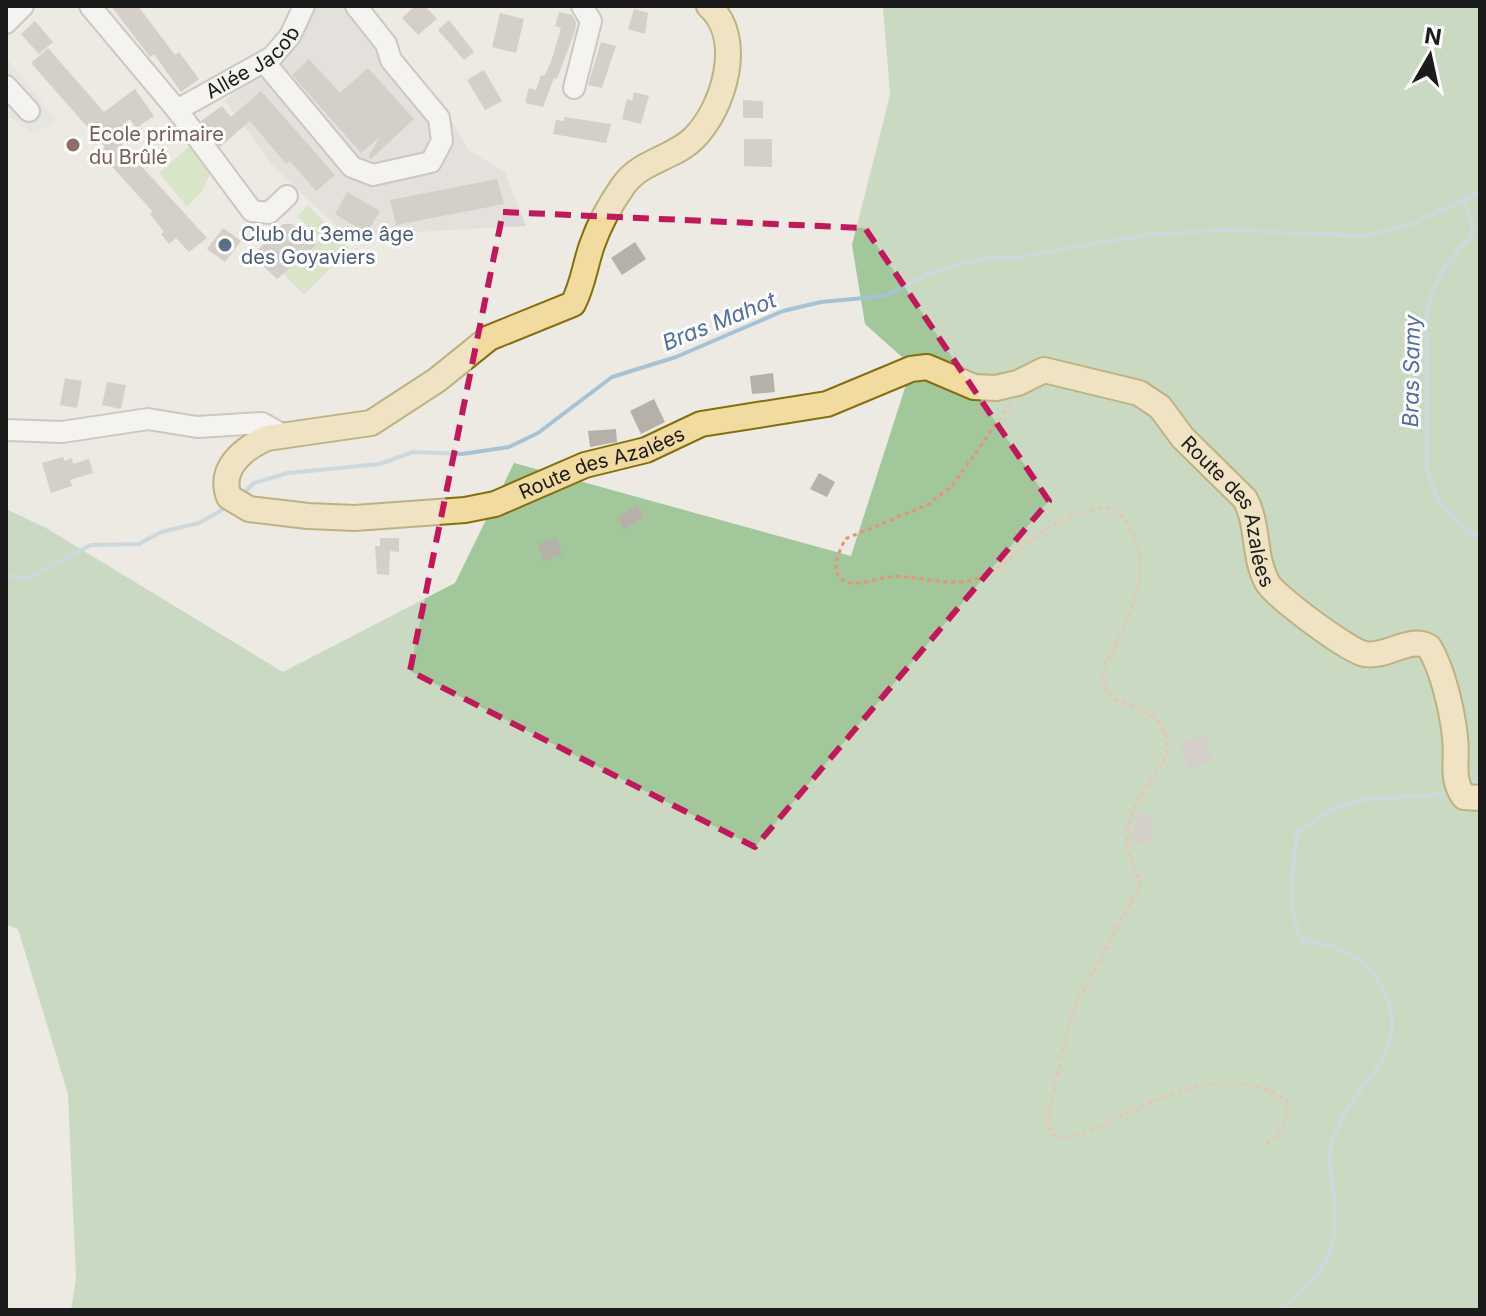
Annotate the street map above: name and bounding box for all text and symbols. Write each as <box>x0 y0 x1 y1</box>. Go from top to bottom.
north arrow <box>1390 16 1470 96</box>
text: N <box>1423 22 1443 50</box>
street label: Allée Jacob <box>201 23 305 104</box>
place label: Ecole primaire du Brûlé <box>89 122 224 169</box>
marker: Ecole primaire du Brûlé <box>64 136 82 154</box>
place label: Club du 3eme âge des Goyaviers <box>241 222 414 269</box>
marker: Club du 3eme âge des Goyaviers <box>216 236 234 254</box>
water label: Bras Mahot <box>658 286 780 356</box>
water label: Bras Samy <box>1397 314 1425 427</box>
street label: Route des Azalées <box>515 422 688 504</box>
street label: Route des Azalées <box>1176 431 1280 591</box>

